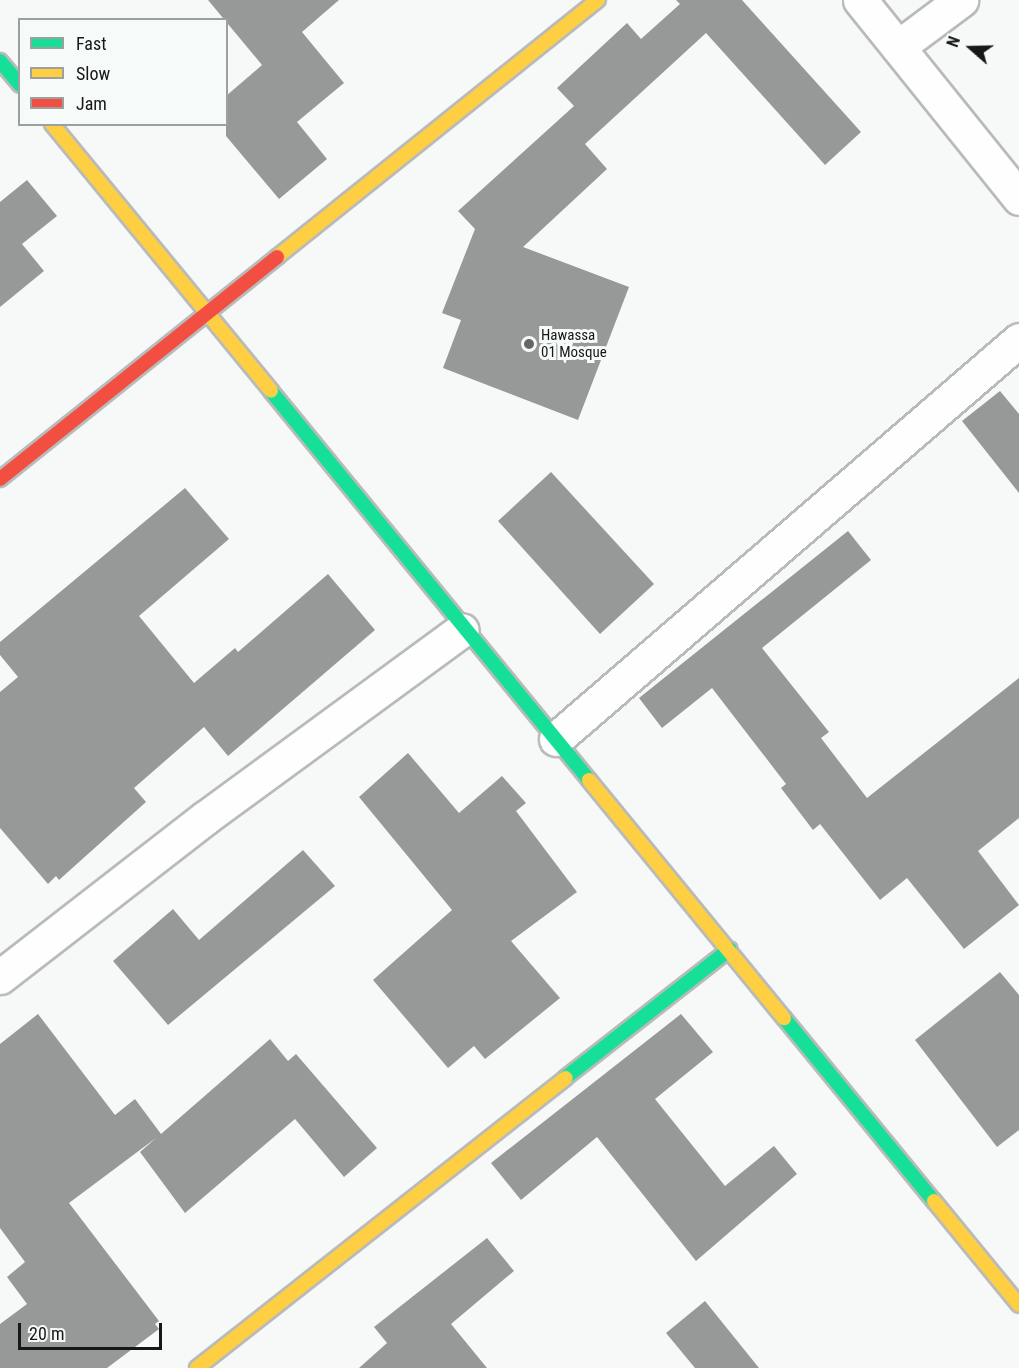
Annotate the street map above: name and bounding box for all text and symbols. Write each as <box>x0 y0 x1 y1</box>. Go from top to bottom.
legend <box>18 18 228 126</box>
north arrow <box>941 18 1001 78</box>
text: Fast <box>76 33 107 54</box>
text: N <box>943 34 964 50</box>
text: Slow <box>76 63 110 84</box>
text: Jam <box>76 93 107 114</box>
place label: Hawassa 01 Mosque <box>541 326 607 361</box>
marker: Hawassa 01 Mosque <box>522 337 536 351</box>
scale bar <box>21 1311 165 1349</box>
text: 20 m <box>29 1323 64 1344</box>

